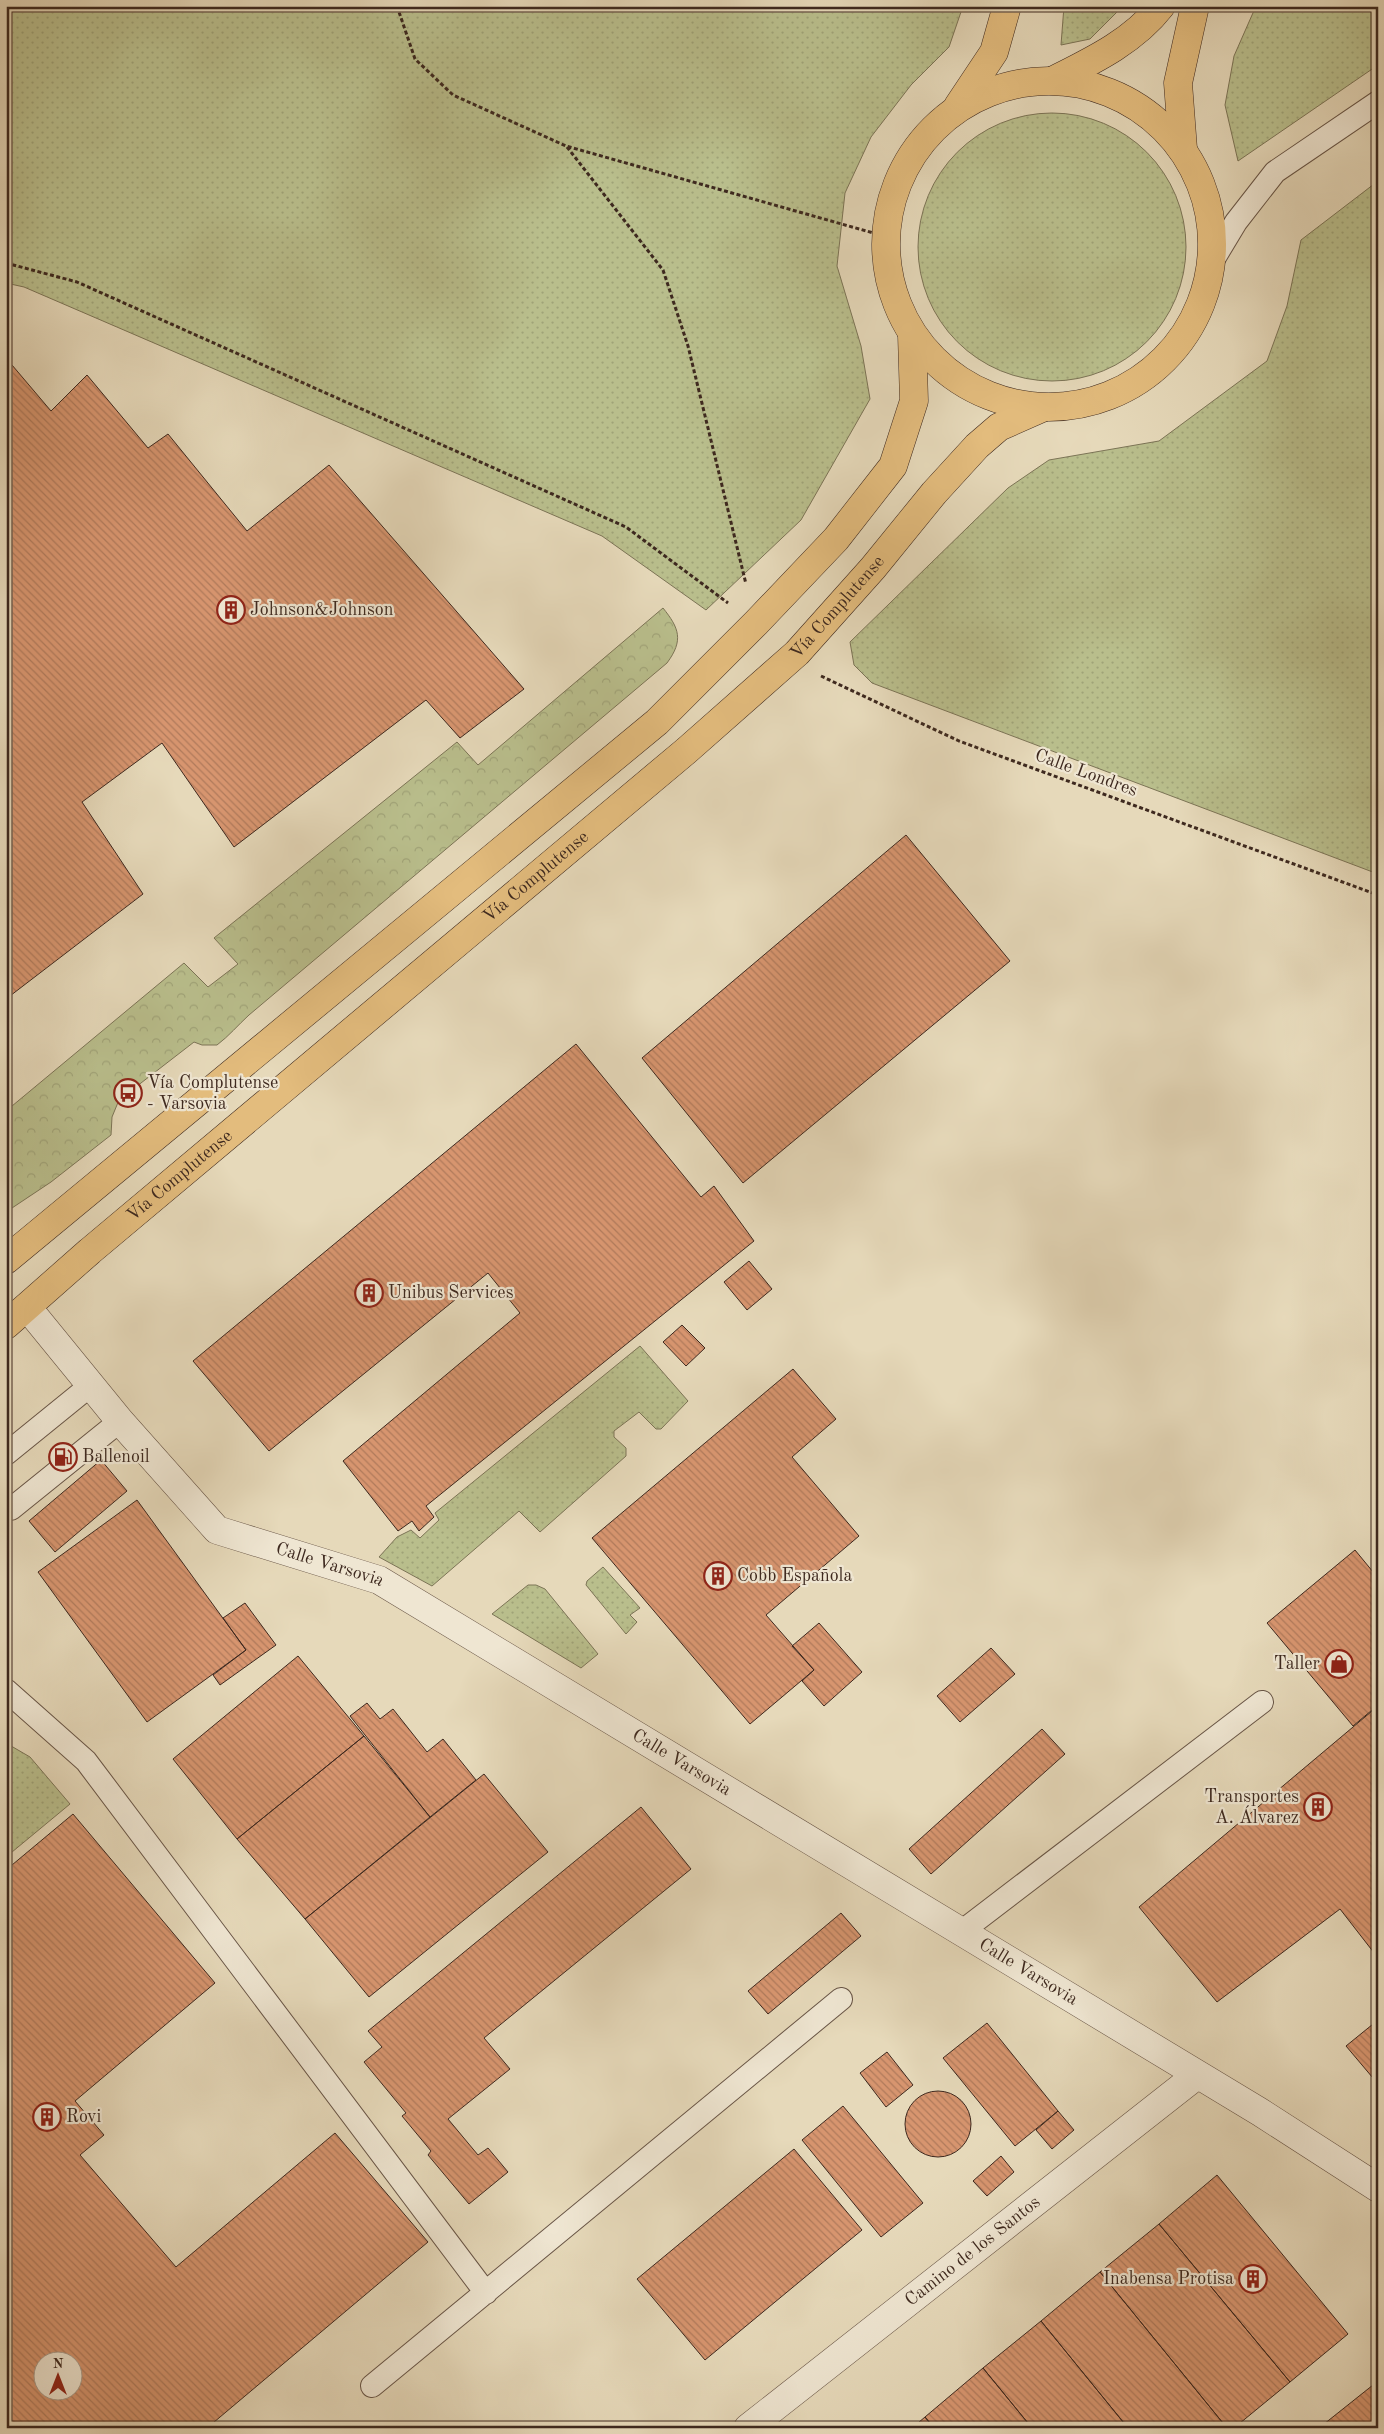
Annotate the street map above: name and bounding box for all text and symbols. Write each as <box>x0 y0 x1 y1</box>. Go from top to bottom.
street label: Vía Complutense <box>787 552 888 663</box>
building icon: Johnson&Johnson <box>216 595 246 625</box>
place label: Johnson&Johnson <box>250 601 394 619</box>
street label: Calle Londres <box>1032 746 1140 800</box>
street label: Vía Complutense <box>480 828 592 926</box>
place label: Vía Complutense - Varsovia <box>147 1074 278 1113</box>
bus stop icon: Vía Complutense - Varsovia <box>113 1078 143 1108</box>
street label: Vía Complutense <box>124 1127 236 1225</box>
building icon: Unibus Services <box>354 1278 384 1308</box>
place label: Unibus Services <box>388 1284 514 1302</box>
fuel station icon: Ballenoil <box>48 1442 78 1472</box>
place label: Ballenoil <box>82 1448 150 1466</box>
street label: Calle Varsovia <box>273 1540 388 1590</box>
building icon: Cobb Española <box>703 1561 733 1591</box>
place label: Cobb Española <box>737 1567 852 1585</box>
shop icon: Taller <box>1324 1649 1354 1679</box>
place label: Taller <box>1274 1655 1321 1673</box>
street label: Calle Varsovia <box>629 1726 734 1799</box>
place label: Transportes A. Álvarez <box>1204 1788 1299 1827</box>
building icon: Transportes A. Álvarez <box>1303 1792 1333 1822</box>
street label: Calle Varsovia <box>976 1935 1081 2009</box>
building icon: Rovi <box>32 2102 62 2132</box>
place label: Rovi <box>66 2108 102 2126</box>
street label: Camino de los Santos <box>902 2193 1044 2310</box>
building icon: Inabensa Protisa <box>1238 2264 1268 2294</box>
place label: Inabensa Protisa <box>1103 2270 1234 2288</box>
north arrow <box>32 2352 82 2402</box>
text: N <box>53 2357 64 2371</box>

